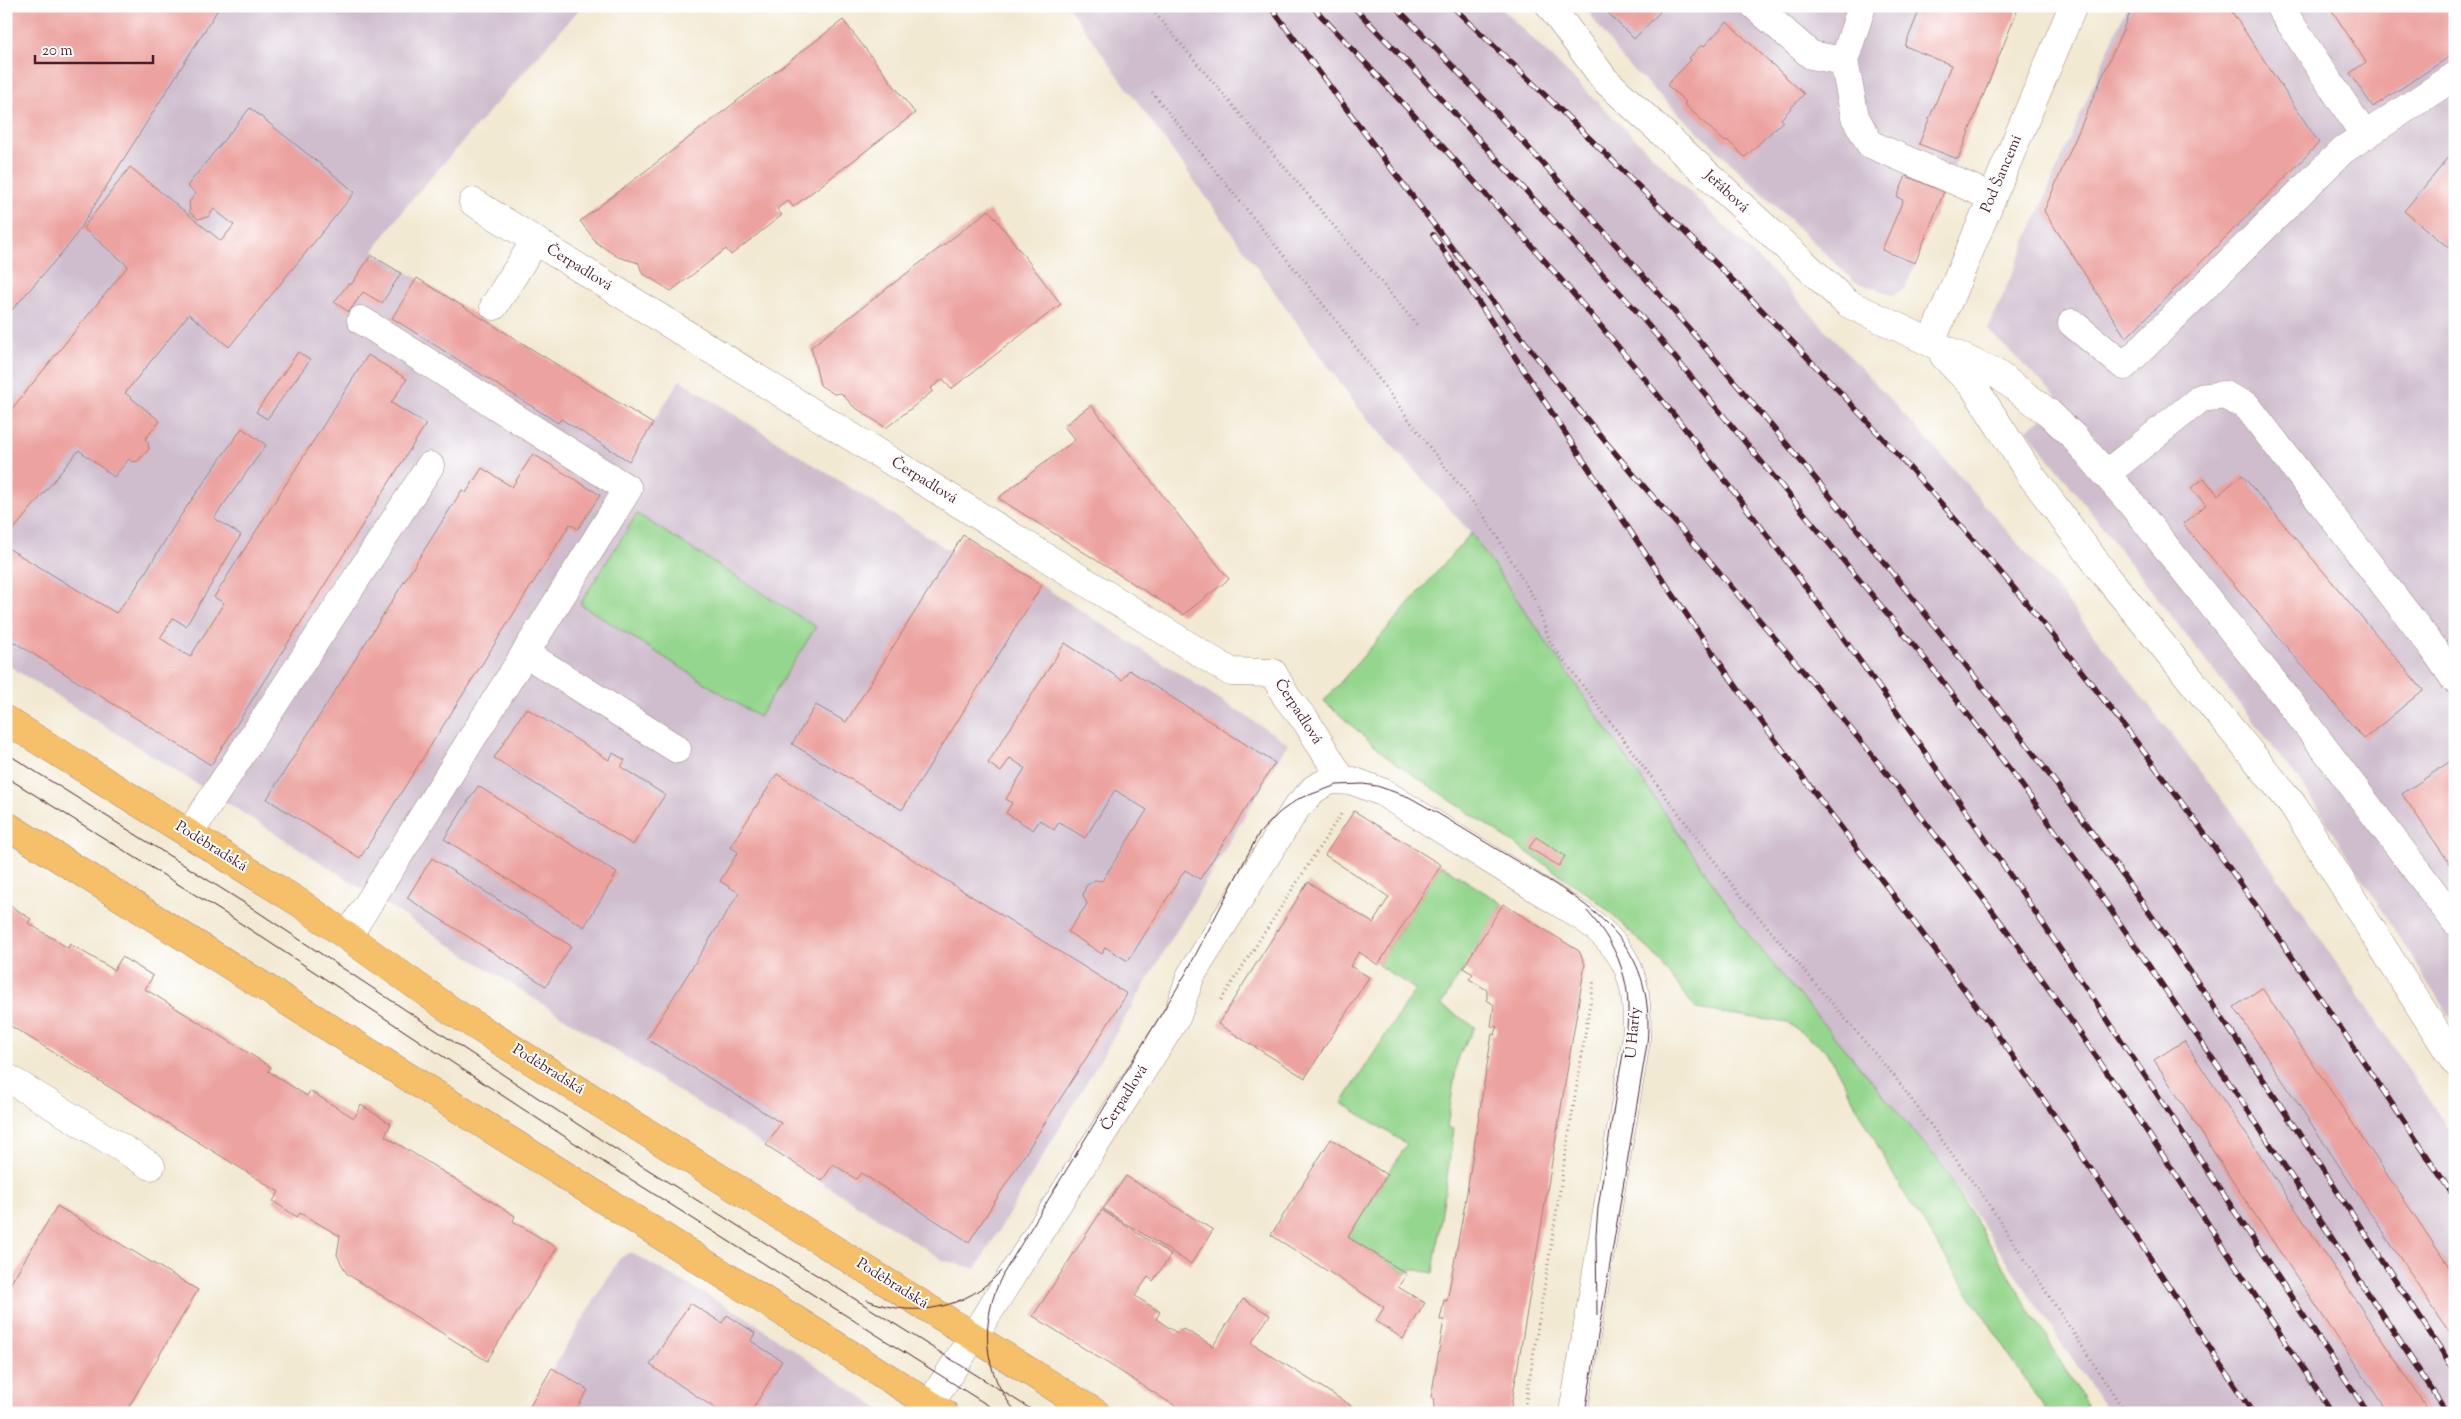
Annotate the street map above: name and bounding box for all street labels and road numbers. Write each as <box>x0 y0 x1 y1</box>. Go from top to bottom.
street label: Pod Šancemi <box>1975 131 2028 216</box>
street label: Jeřábová <box>1698 165 1753 218</box>
street label: Čerpadlová <box>542 239 617 297</box>
street label: Čerpadlová <box>887 452 962 510</box>
street label: Čerpadlová <box>1269 675 1328 749</box>
street label: Poděbradská <box>171 817 251 877</box>
street label: U Harfy <box>1621 1006 1647 1060</box>
street label: Poděbradská <box>508 1040 588 1100</box>
street label: Čerpadlová <box>1096 1060 1154 1135</box>
street label: Poděbradská <box>852 1254 932 1314</box>

